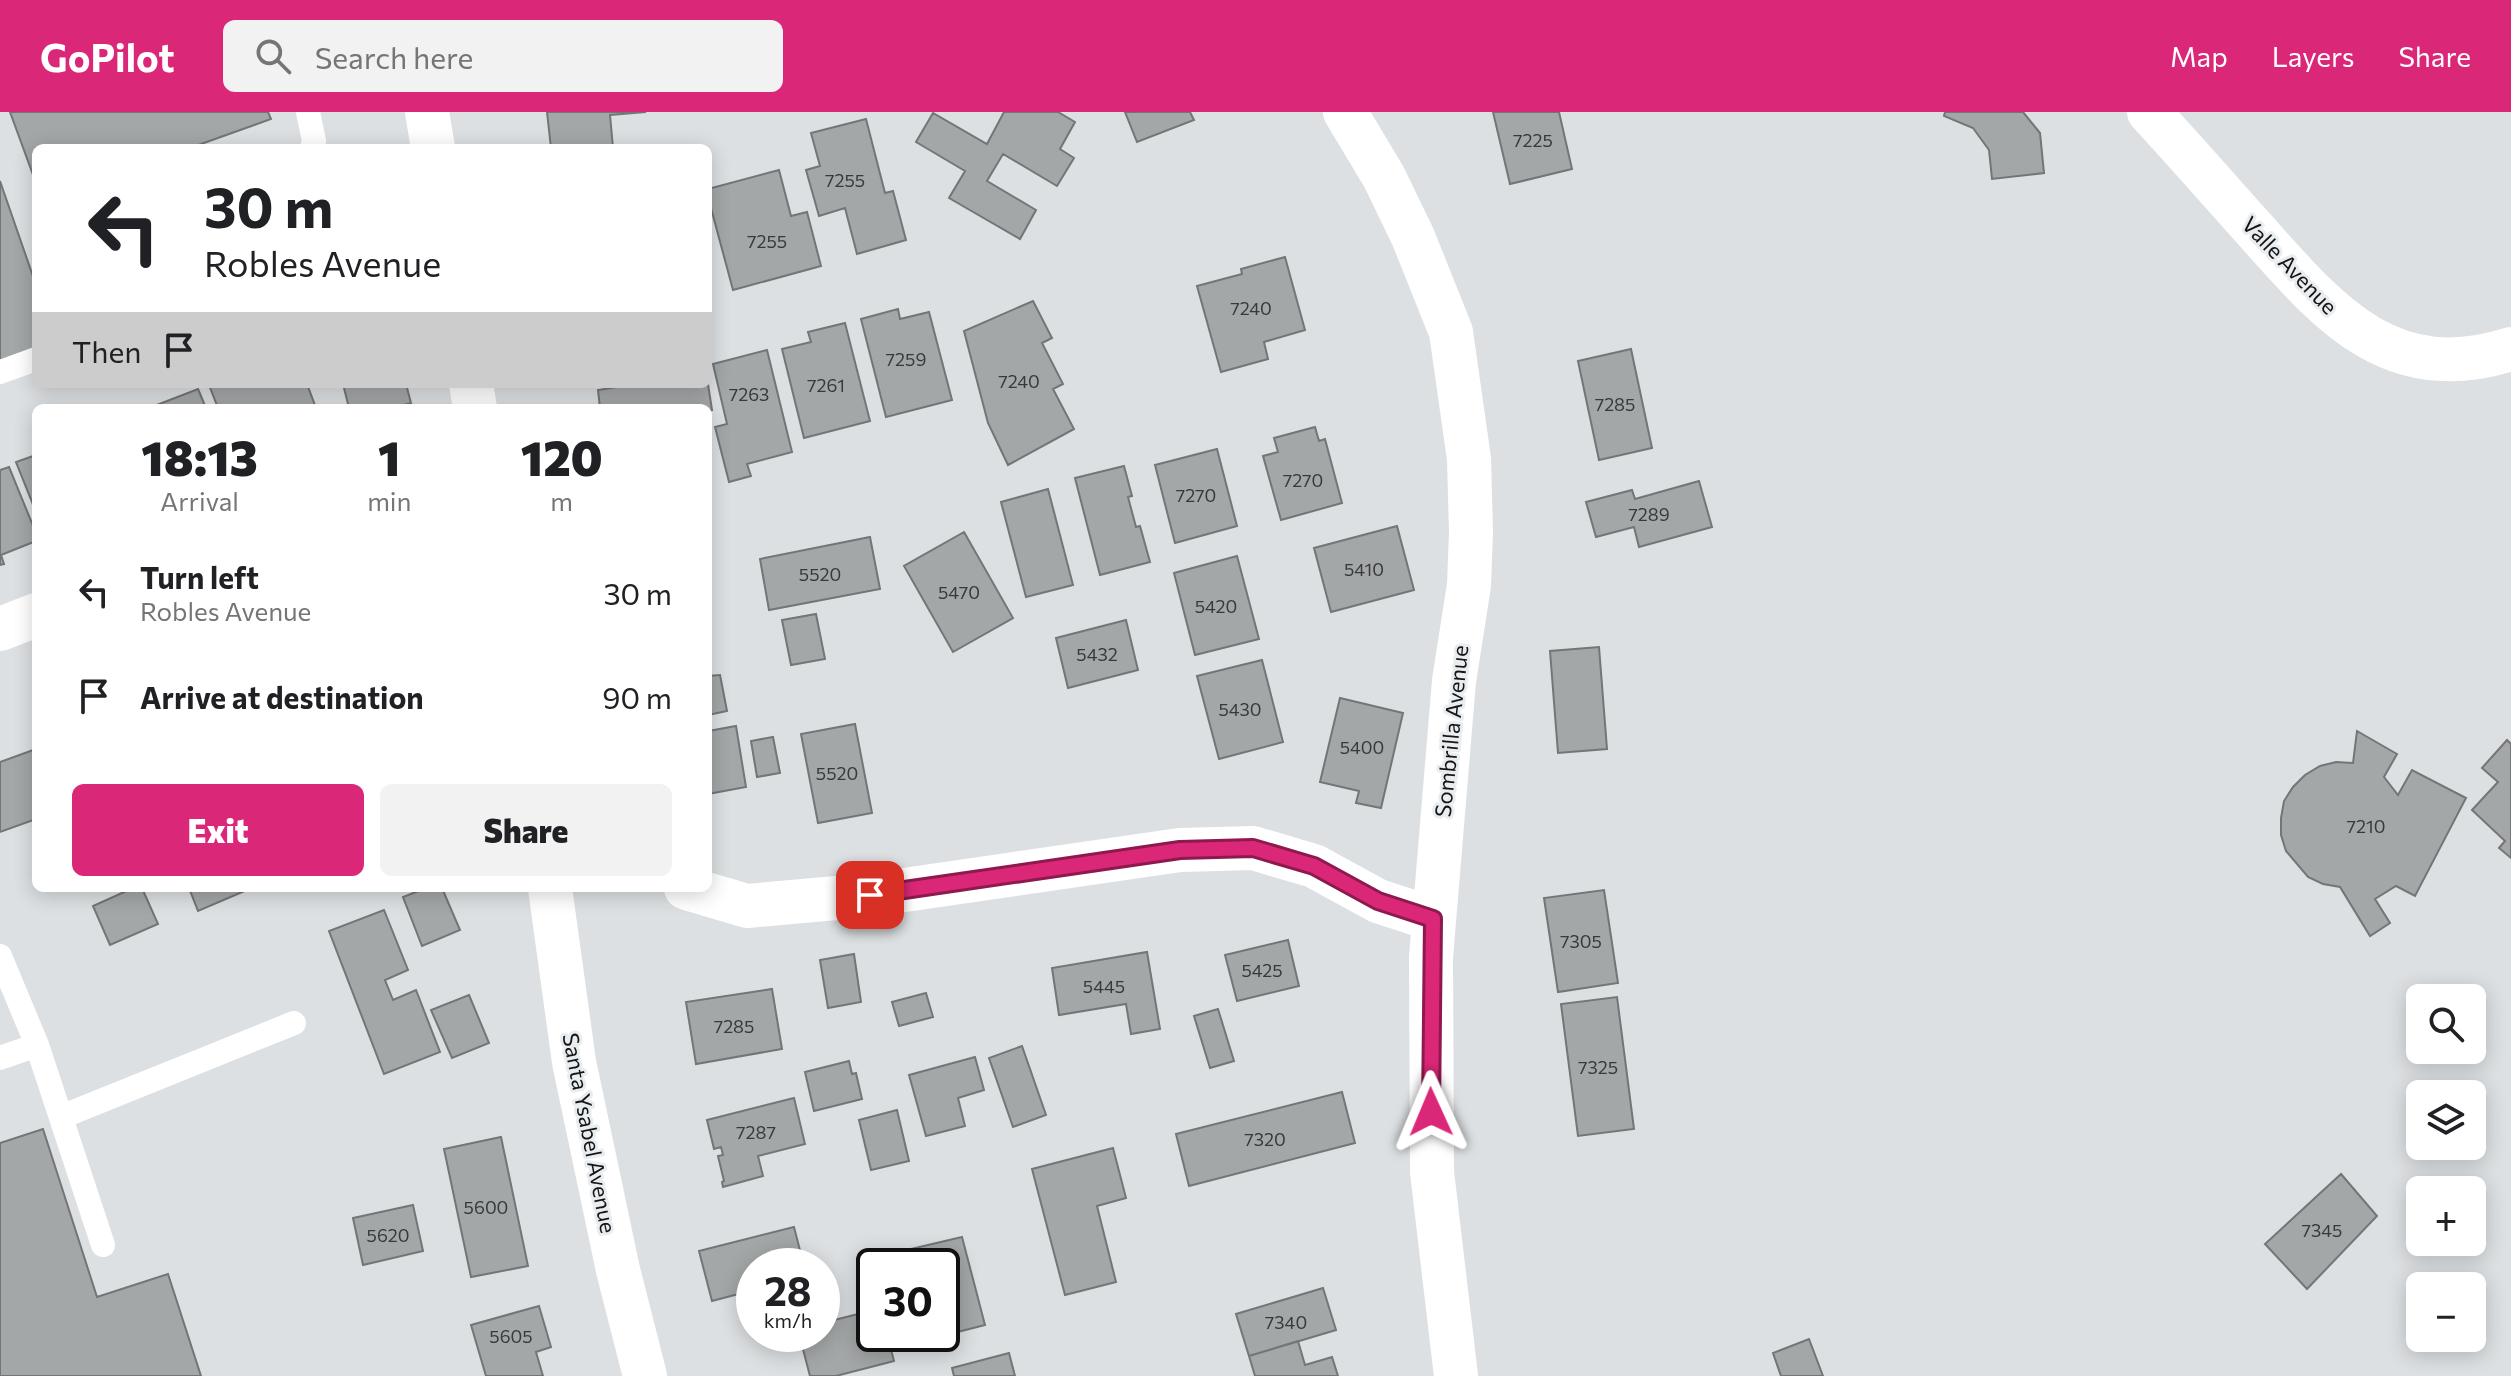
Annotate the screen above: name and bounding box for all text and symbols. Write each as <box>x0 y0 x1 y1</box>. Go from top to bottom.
search box <box>223 20 783 92</box>
text: GoPilot <box>40 33 175 80</box>
icon: search <box>251 34 295 78</box>
text: Search here <box>315 38 473 75</box>
text: Map <box>2170 39 2228 73</box>
text: Layers <box>2272 39 2354 73</box>
text: Share <box>2398 39 2471 73</box>
house number: 7225 <box>1513 129 1553 151</box>
house number: 7255 <box>825 169 865 191</box>
text: 30 m <box>204 171 333 240</box>
icon: left <box>72 176 176 280</box>
street label: Valle Avenue <box>2237 210 2343 320</box>
house number: 7255 <box>747 230 787 252</box>
text: Robles Avenue <box>204 240 441 284</box>
house number: 7240 <box>1230 297 1272 319</box>
icon: arrive <box>157 328 201 372</box>
text: Then <box>72 332 141 369</box>
house number: 7259 <box>886 348 926 370</box>
house number: 7240 <box>998 370 1040 392</box>
house number: 7261 <box>807 374 845 396</box>
house number: 7263 <box>729 383 769 405</box>
house number: 7285 <box>1595 393 1635 415</box>
text: 18:13 <box>141 427 258 486</box>
text: 1 <box>378 427 400 486</box>
text: 120 <box>521 427 603 486</box>
house number: 7270 <box>1283 469 1323 491</box>
house number: 7270 <box>1176 484 1216 506</box>
text: Arrival <box>160 485 239 516</box>
text: min <box>367 485 411 516</box>
text: m <box>550 485 573 516</box>
house number: 7289 <box>1628 503 1670 525</box>
text: Turn left <box>140 558 259 595</box>
house number: 5410 <box>1344 558 1384 580</box>
house number: 5520 <box>799 563 841 585</box>
icon: left <box>72 570 116 614</box>
text: 30 m <box>603 574 672 611</box>
house number: 5470 <box>938 581 980 603</box>
text: Robles Avenue <box>140 595 311 626</box>
house number: 5420 <box>1195 595 1237 617</box>
house number: 5432 <box>1076 643 1118 665</box>
street label: Sombrilla Avenue <box>1429 644 1473 818</box>
icon: arrive <box>72 674 116 718</box>
text: Arrive at destination <box>140 678 424 715</box>
text: 90 m <box>602 678 672 715</box>
house number: 5430 <box>1218 698 1262 720</box>
house number: 5400 <box>1340 736 1384 758</box>
house number: 5520 <box>816 762 858 784</box>
button: Exit <box>72 784 364 876</box>
button: Share <box>380 784 672 876</box>
house number: 7210 <box>2347 815 2385 837</box>
pin <box>836 861 904 929</box>
icon: arrive <box>848 873 892 917</box>
house number: 7305 <box>1560 930 1602 952</box>
house number: 5425 <box>1241 959 1283 981</box>
house number: 5445 <box>1083 975 1125 997</box>
map controls <box>2406 984 2486 1352</box>
button: search <box>2406 984 2486 1064</box>
house number: 7285 <box>714 1015 754 1037</box>
street label: Santa Ysabel Avenue <box>557 1031 623 1235</box>
house number: 7325 <box>1578 1056 1618 1078</box>
position arrow <box>1389 1070 1473 1154</box>
button: layers <box>2406 1080 2486 1160</box>
house number: 7287 <box>736 1121 776 1143</box>
house number: 7320 <box>1244 1128 1286 1150</box>
button: + <box>2406 1176 2486 1256</box>
house number: 5600 <box>464 1196 508 1218</box>
house number: 7345 <box>2302 1219 2342 1241</box>
house number: 5620 <box>367 1224 409 1246</box>
speed limit sign: 30 <box>856 1248 960 1352</box>
text: 28 <box>764 1265 812 1314</box>
button: − <box>2406 1272 2486 1352</box>
text: km/h <box>764 1308 812 1332</box>
house number: 7340 <box>1265 1311 1307 1333</box>
house number: 5605 <box>489 1325 533 1347</box>

